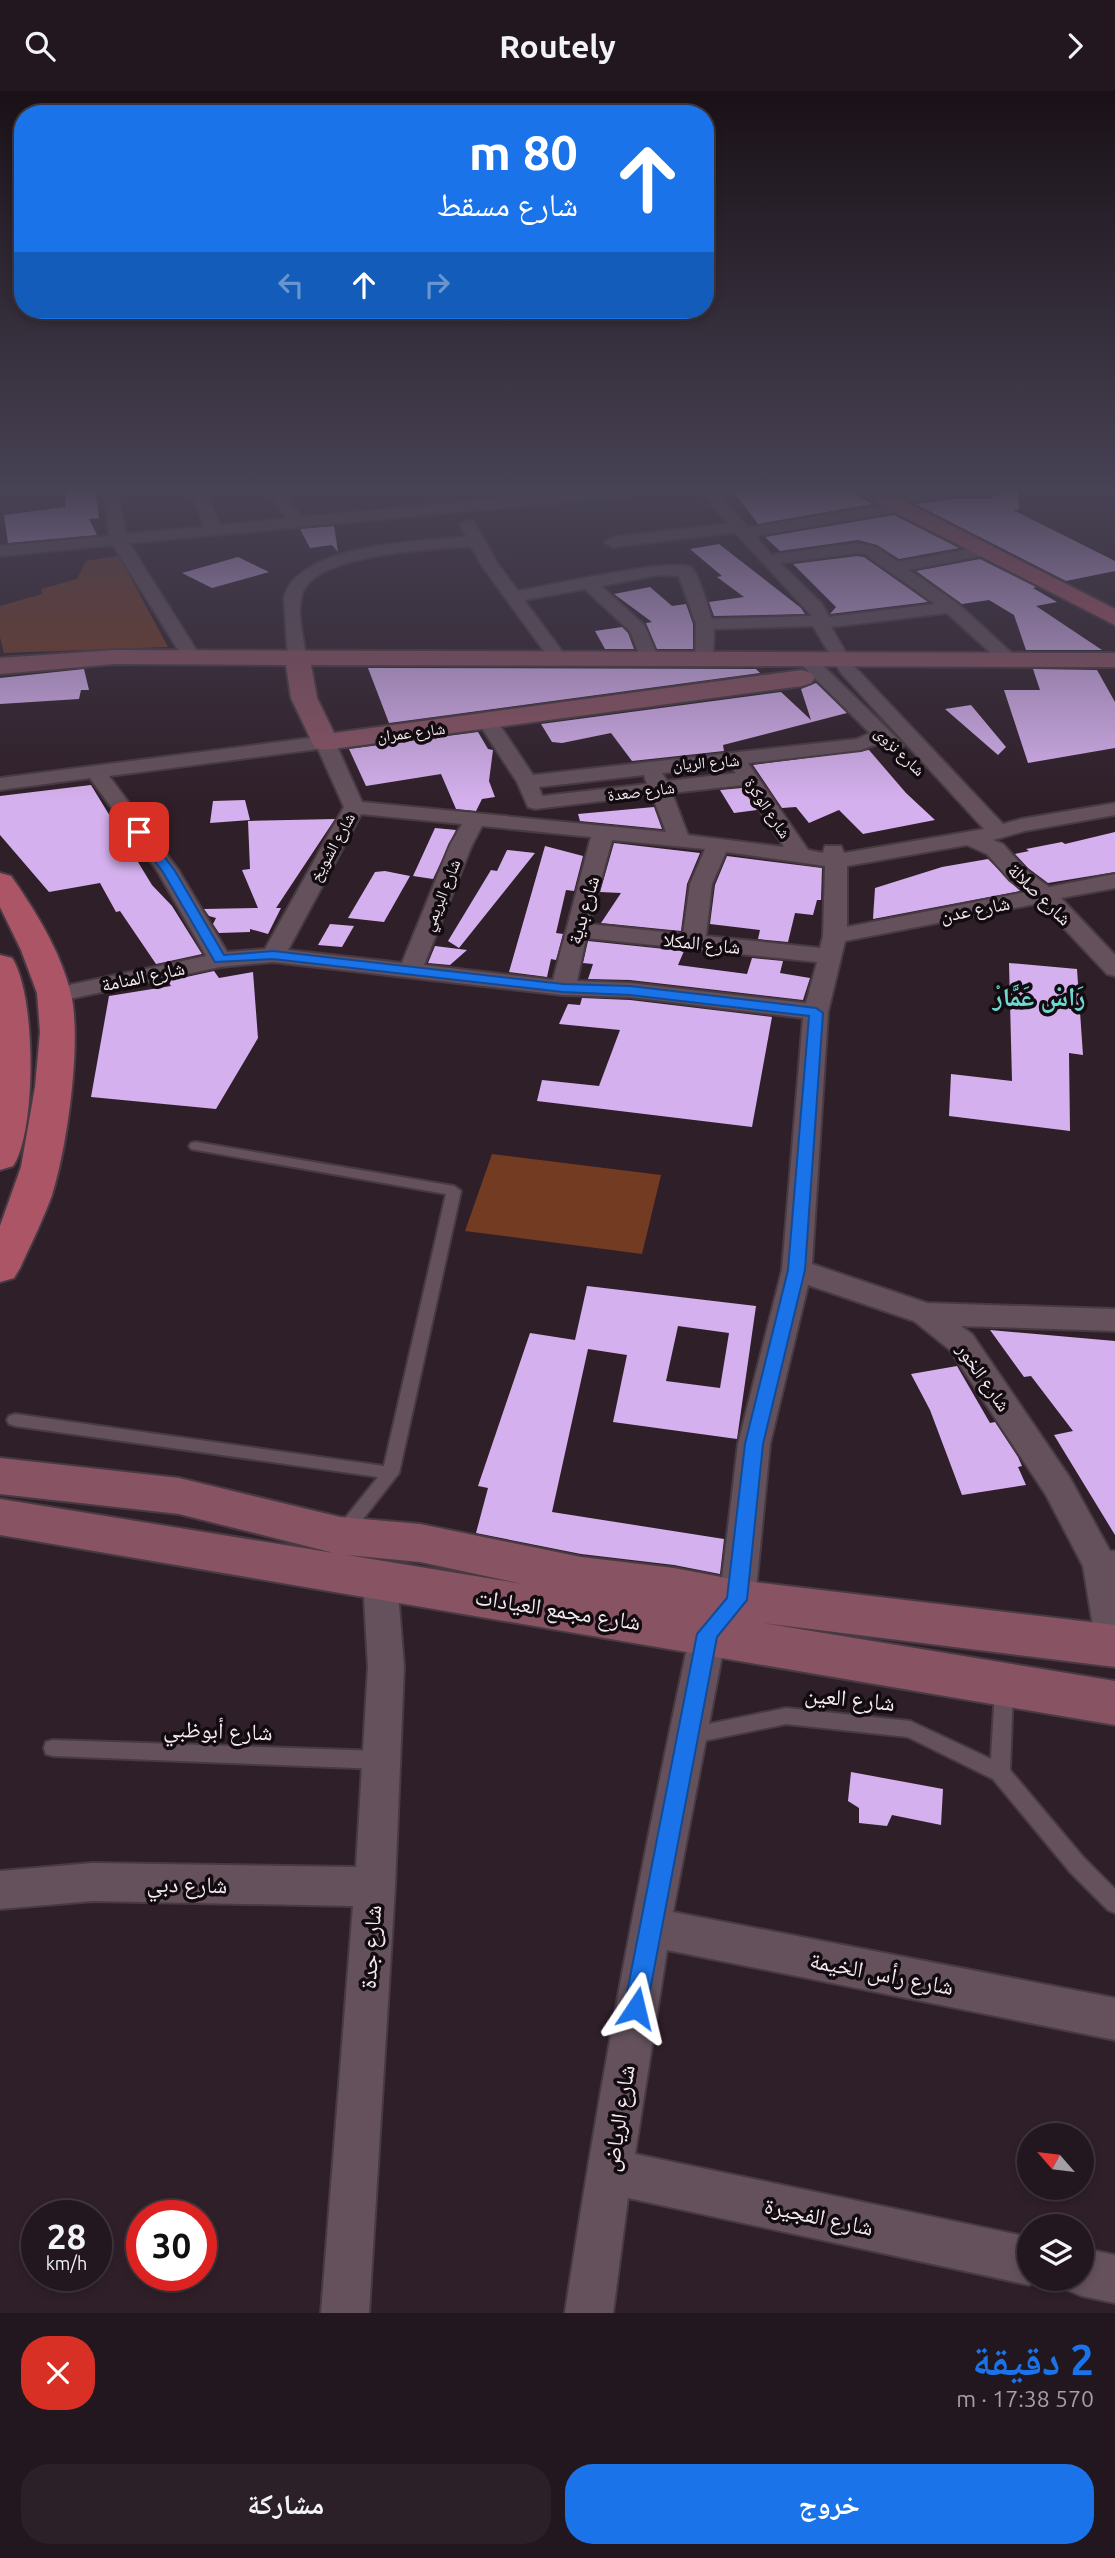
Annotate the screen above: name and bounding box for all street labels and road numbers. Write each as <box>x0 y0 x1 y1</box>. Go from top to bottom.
street label: شارع عمران <box>376 719 446 747</box>
street label: شارع نزوى <box>870 723 929 781</box>
street label: شارع الريان <box>672 751 740 775</box>
street label: شارع الوكرة <box>740 775 795 843</box>
street label: شارع صعدة <box>606 778 676 806</box>
street label: شارع الشويخ <box>306 810 360 885</box>
street label: شارع البريمي <box>419 857 467 935</box>
street label: شارع صلالة <box>1003 858 1076 930</box>
street label: شارع بدية <box>563 873 604 947</box>
street label: شارع عدن <box>938 892 1012 927</box>
street label: شارع المكلا <box>662 928 742 959</box>
street label: شارع المنامة <box>99 956 187 997</box>
street label: شارع الخور <box>951 1338 1015 1416</box>
street label: شارع مجمع العيادات <box>473 1584 643 1637</box>
street label: شارع العين <box>803 1681 896 1718</box>
street label: شارع أبوظبي <box>163 1715 273 1751</box>
street label: شارع دبي <box>146 1871 228 1904</box>
street label: شارع جدة <box>355 1904 388 1990</box>
street label: شارع رأس الخيمة <box>807 1946 956 2002</box>
street label: شارع الرياض <box>597 2063 642 2174</box>
street label: شارع الفجيرة <box>762 2192 876 2243</box>

